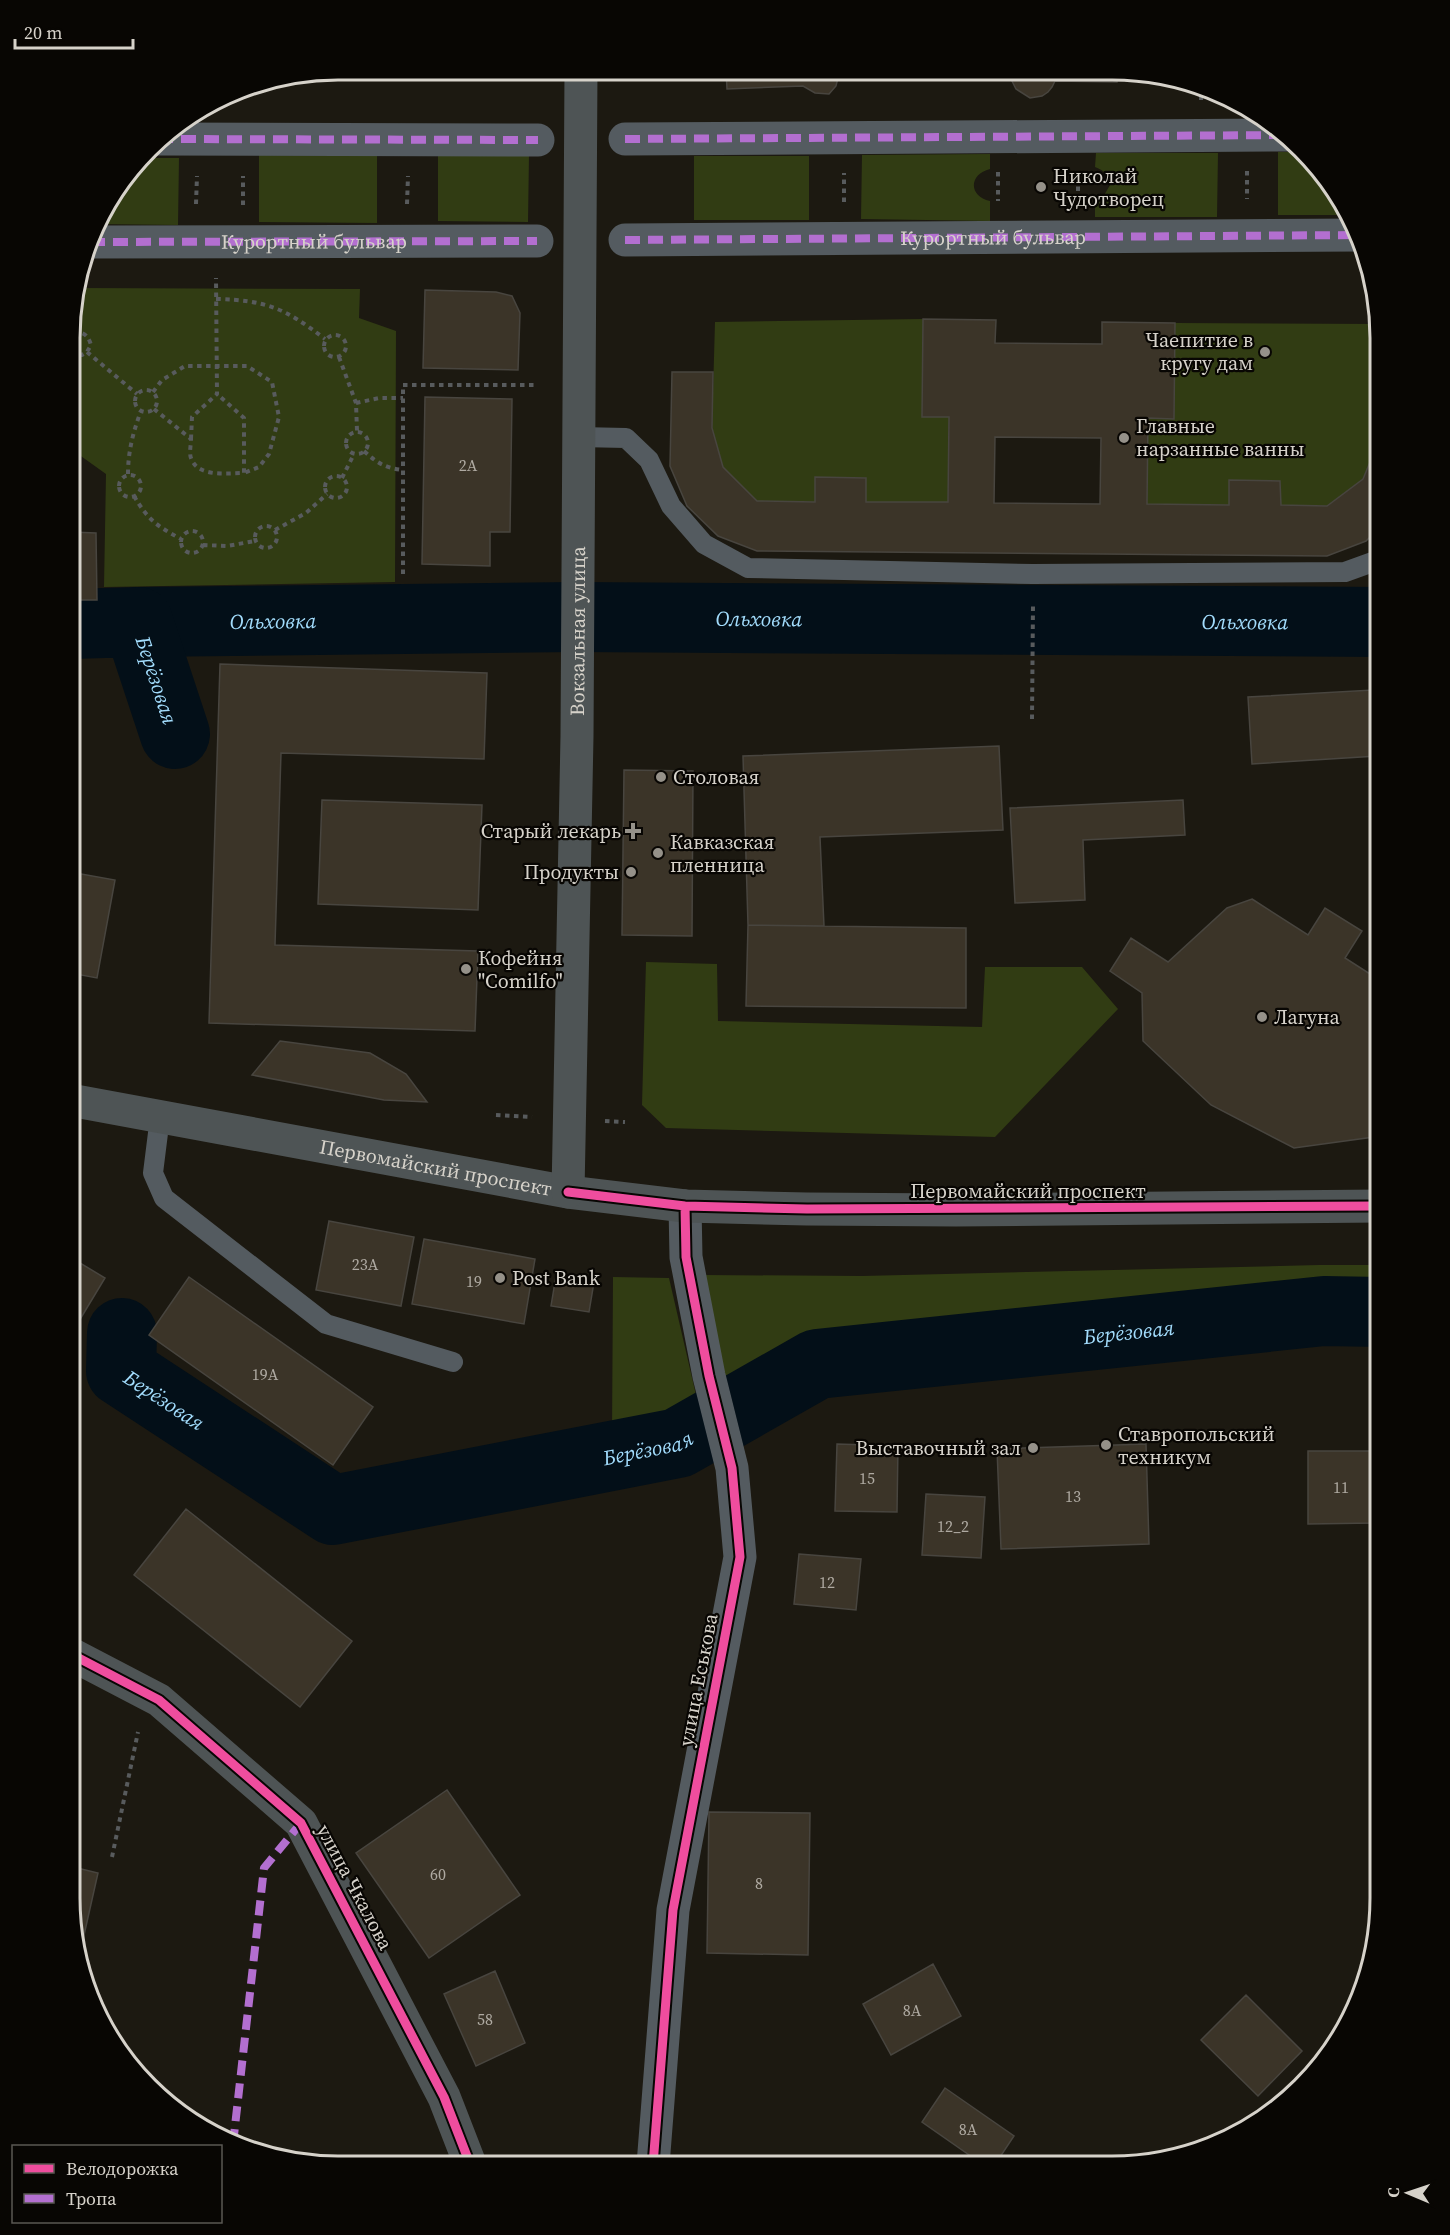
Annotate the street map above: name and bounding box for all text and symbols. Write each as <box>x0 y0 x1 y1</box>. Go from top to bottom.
scale bar <box>15 12 134 50</box>
text: 20 m <box>24 20 62 45</box>
place label: Николай Чудотворец <box>1053 162 1164 213</box>
marker: Николай Чудотворец <box>1034 180 1048 194</box>
street label: Курортный бульвар <box>900 223 1086 252</box>
street label: Курортный бульвар <box>221 227 407 256</box>
place label: Чаепитие в кругу дам <box>1145 326 1253 377</box>
marker: Чаепитие в кругу дам <box>1258 345 1272 359</box>
place label: Главные нарзанные ванны <box>1136 412 1305 463</box>
marker: Главные нарзанные ванны <box>1117 431 1131 445</box>
house number: 2А <box>459 454 478 476</box>
street label: Вокзальная улица <box>563 545 592 716</box>
water label: Ольховка <box>716 603 802 633</box>
water label: Ольховка <box>230 605 316 635</box>
water label: Ольховка <box>1202 606 1288 636</box>
water label: Берёзовая <box>129 631 185 728</box>
place label: Столовая <box>673 763 759 791</box>
marker: Столовая <box>654 770 668 784</box>
place label: Старый лекарь <box>481 817 621 845</box>
marker: Старый лекарь <box>626 824 640 838</box>
place label: Кавказская пленница <box>670 828 774 879</box>
marker: Кавказская пленница <box>651 846 665 860</box>
place label: Продукты <box>524 858 619 886</box>
marker: Продукты <box>624 865 638 879</box>
place label: Кофейня "Comilfo" <box>478 944 563 995</box>
marker: Кофейня "Comilfo" <box>459 962 473 976</box>
place label: Лагуна <box>1274 1003 1341 1031</box>
marker: Лагуна <box>1255 1010 1269 1024</box>
street label: Первомайский проспект <box>317 1132 555 1203</box>
street label: Первомайский проспект <box>910 1177 1146 1205</box>
house number: 23А <box>352 1253 379 1275</box>
place label: Post Bank <box>512 1264 600 1292</box>
house number: 19 <box>466 1270 482 1292</box>
marker: Post Bank <box>493 1271 507 1285</box>
water label: Берёзовая <box>1081 1312 1176 1351</box>
water label: Берёзовая <box>118 1362 211 1437</box>
house number: 19А <box>252 1363 279 1385</box>
place label: Ставропольский техникум <box>1118 1420 1275 1471</box>
water label: Берёзовая <box>599 1423 698 1472</box>
place label: Выставочный зал <box>855 1434 1021 1462</box>
marker: Ставропольский техникум <box>1099 1438 1113 1452</box>
marker: Выставочный зал <box>1026 1441 1040 1455</box>
house number: 15 <box>859 1467 875 1489</box>
house number: 11 <box>1333 1476 1349 1498</box>
house number: 13 <box>1065 1485 1081 1507</box>
house number: 12_2 <box>937 1515 969 1537</box>
house number: 12 <box>819 1571 835 1593</box>
street label: улица Еськова <box>671 1610 725 1749</box>
street label: улица Чкалова <box>310 1819 400 1956</box>
house number: 60 <box>430 1863 446 1885</box>
house number: 8 <box>755 1872 763 1894</box>
house number: 8А <box>903 1999 922 2021</box>
house number: 58 <box>477 2008 493 2030</box>
house number: 8А <box>959 2118 978 2140</box>
legend <box>12 2145 222 2223</box>
text: Велодорожка <box>66 2156 179 2181</box>
north arrow <box>1378 2163 1438 2223</box>
text: Тропа <box>66 2186 117 2211</box>
text: С <box>1382 2187 1404 2198</box>

